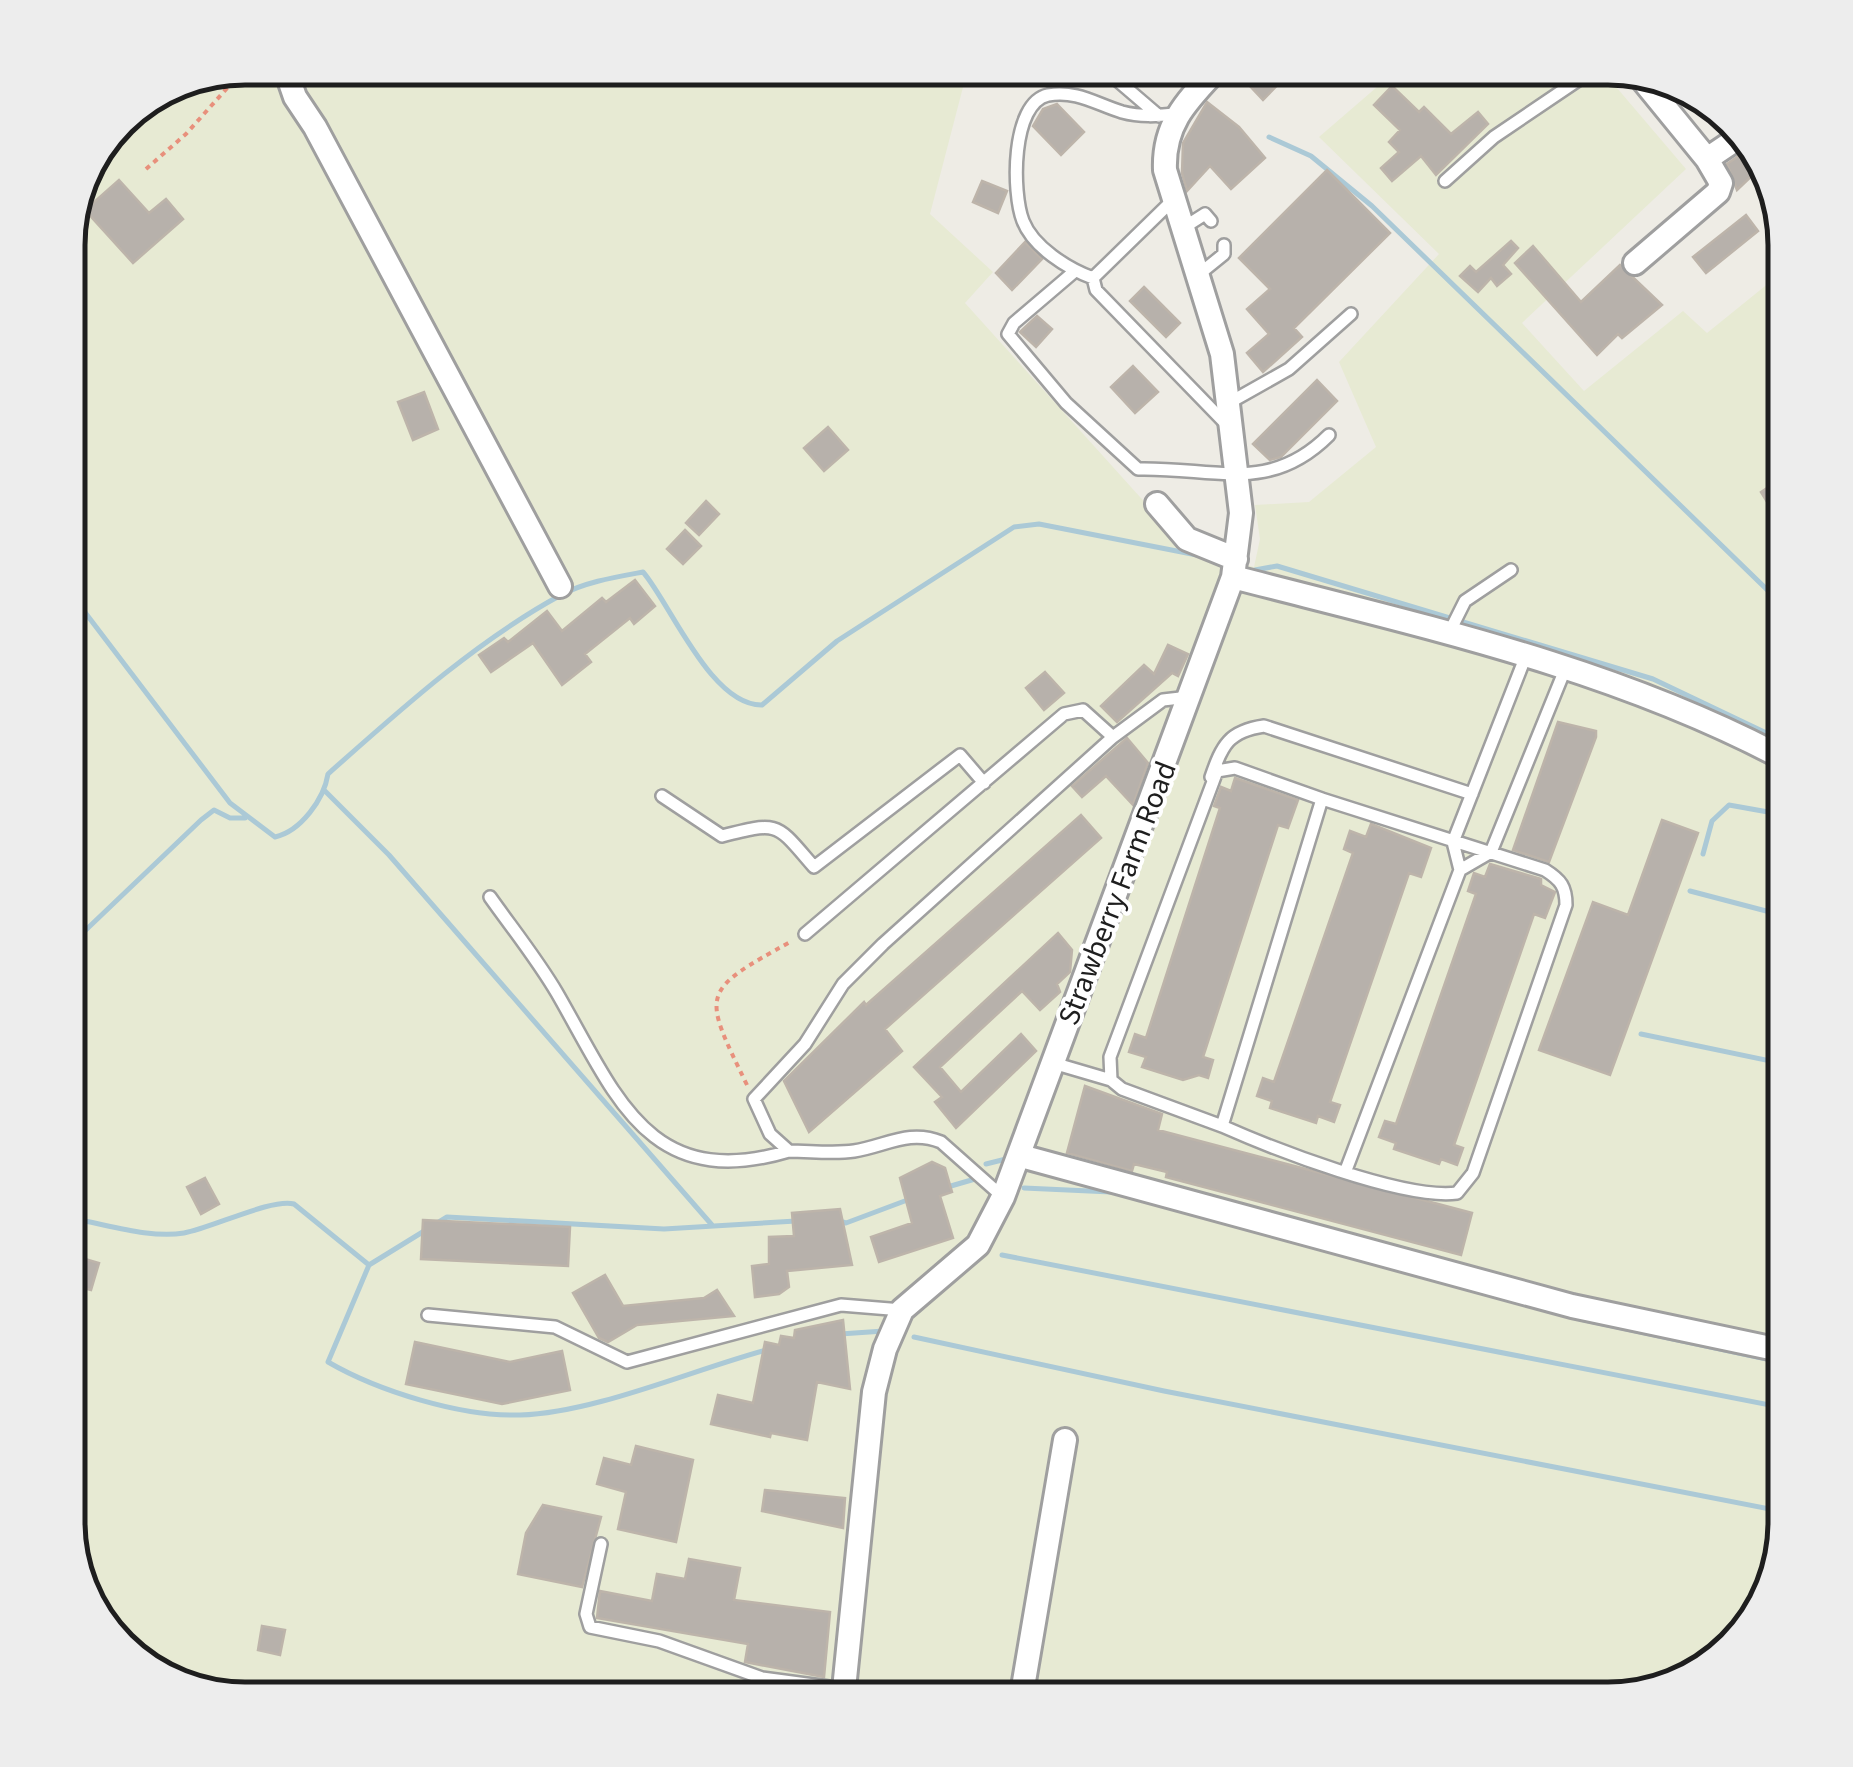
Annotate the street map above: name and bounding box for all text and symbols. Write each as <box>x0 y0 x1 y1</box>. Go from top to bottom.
street label: Strawberry Farm Road <box>1047 755 1188 1031</box>

